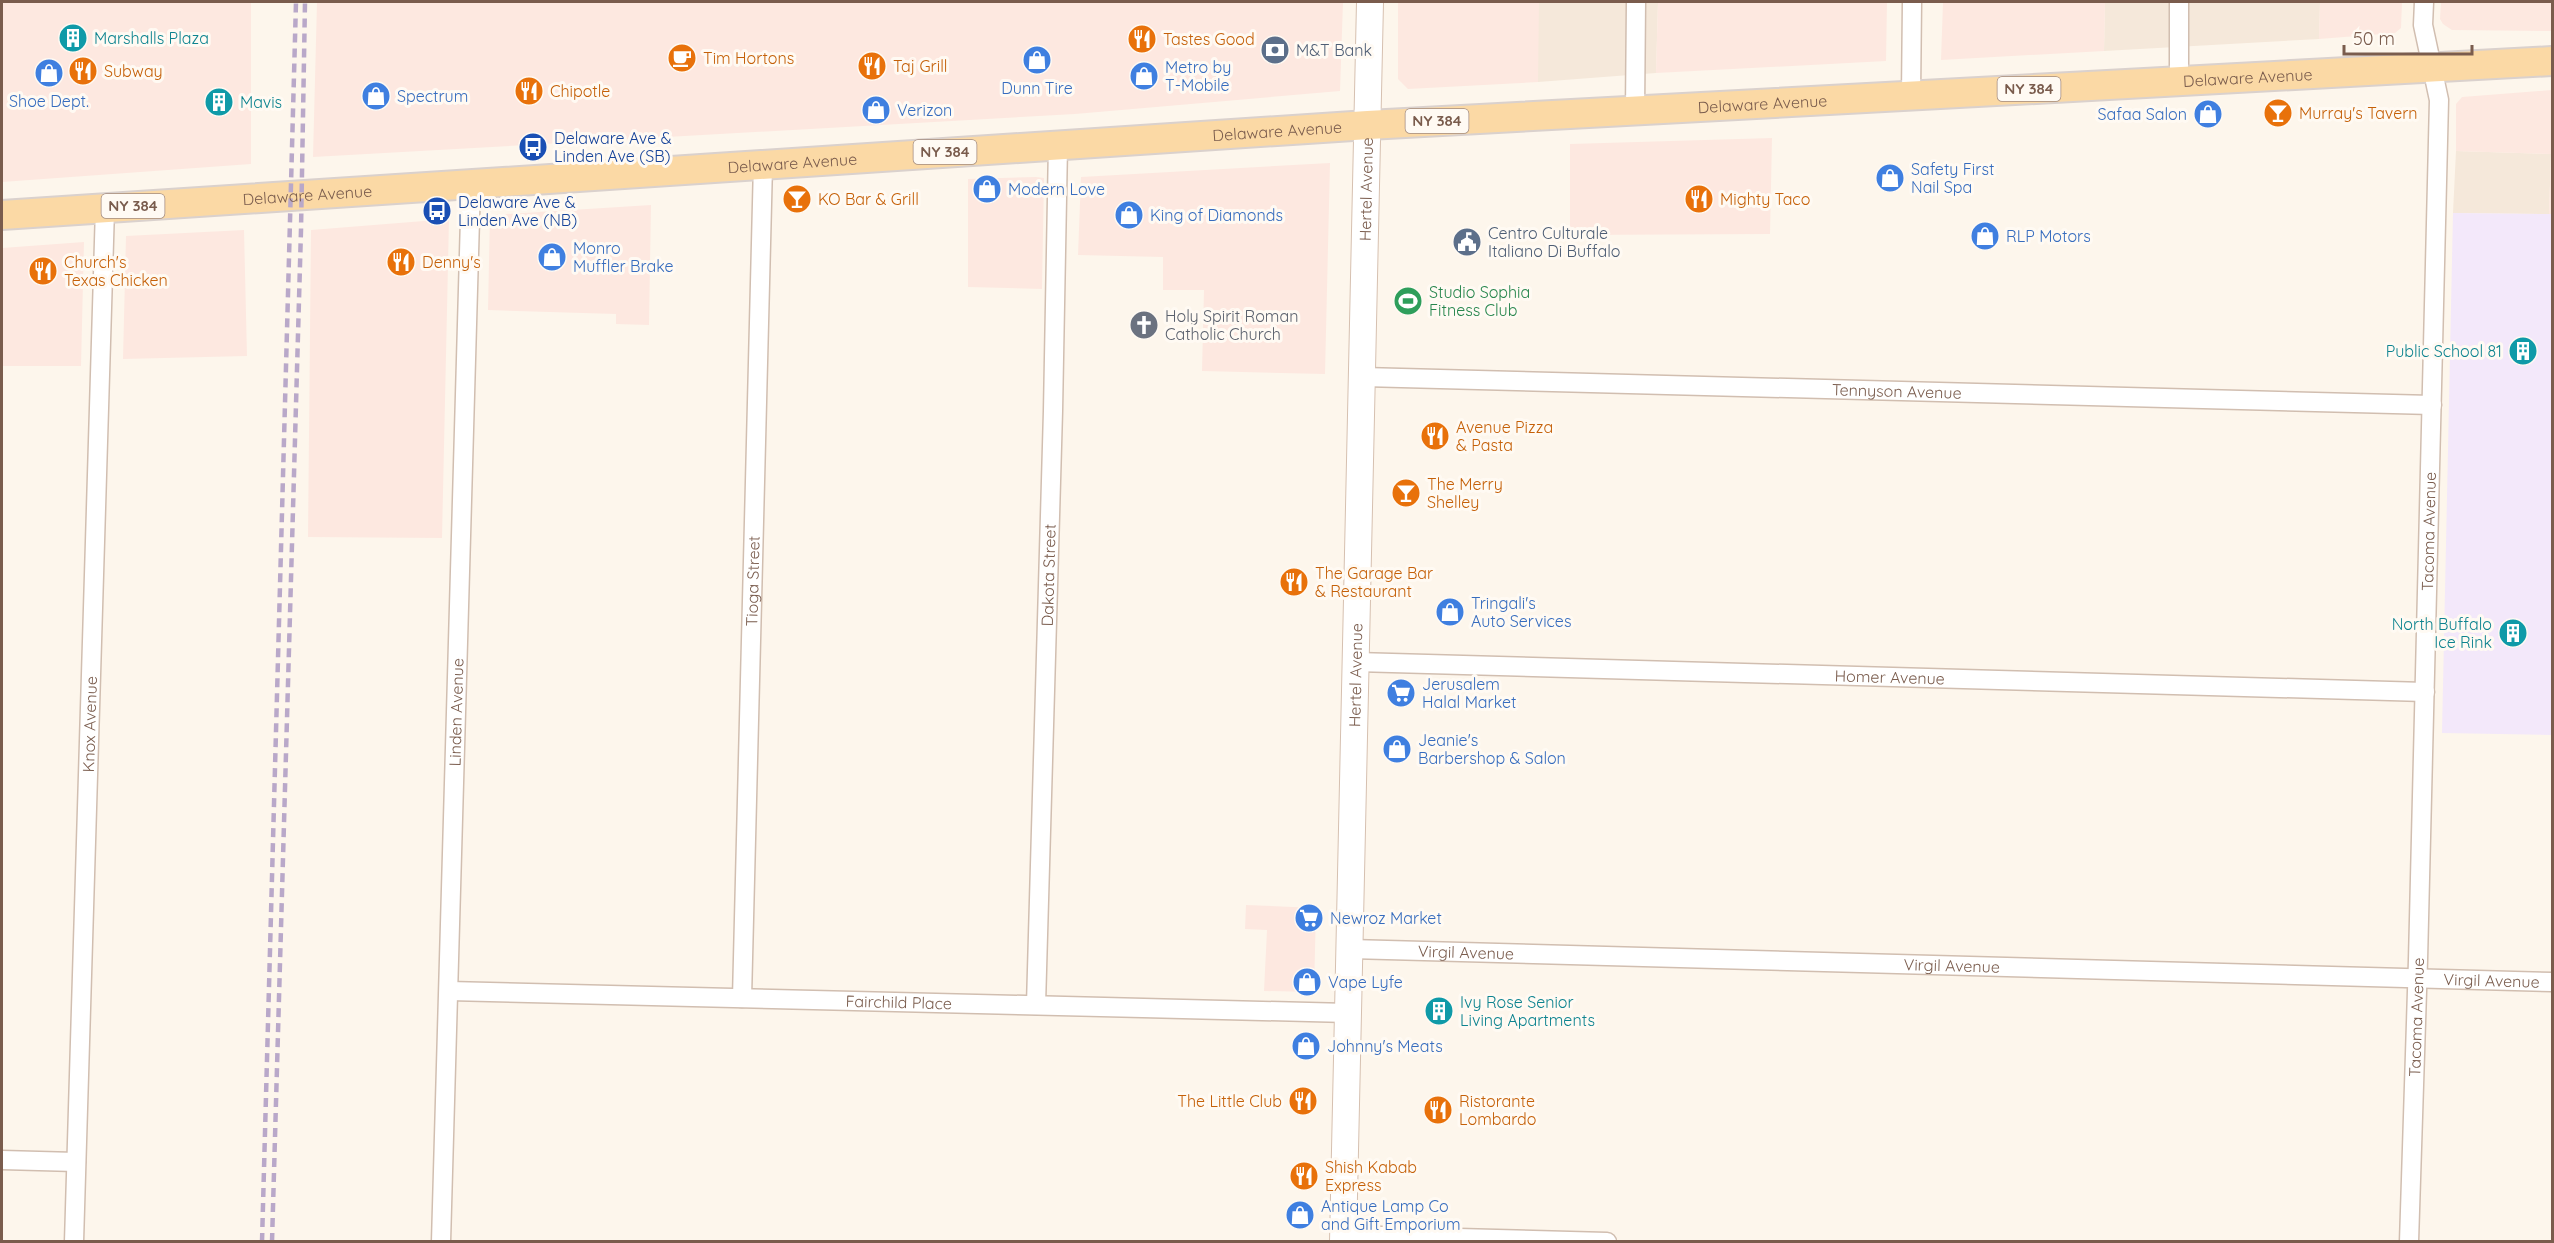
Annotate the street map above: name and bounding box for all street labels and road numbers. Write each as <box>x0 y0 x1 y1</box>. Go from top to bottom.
street label: Delaware Avenue <box>2182 64 2313 91</box>
road number: NY 384 <box>1998 77 2060 101</box>
street label: Delaware Avenue <box>1697 90 1828 117</box>
road number: NY 384 <box>1406 109 1468 133</box>
street label: Delaware Avenue <box>1212 117 1343 145</box>
street label: Hertel Avenue <box>1355 137 1377 241</box>
road number: NY 384 <box>914 140 976 164</box>
street label: Delaware Avenue <box>727 149 858 177</box>
street label: Delaware Avenue <box>242 181 373 209</box>
road number: NY 384 <box>102 194 164 218</box>
street label: Tennyson Avenue <box>1832 379 1962 403</box>
street label: Tacoma Avenue <box>2417 471 2440 591</box>
street label: Dakota Street <box>1037 524 1060 627</box>
street label: Tioga Street <box>741 536 764 627</box>
street label: Hertel Avenue <box>1344 623 1366 727</box>
street label: Linden Avenue <box>444 658 468 767</box>
street label: Homer Avenue <box>1834 665 1945 689</box>
street label: Knox Avenue <box>78 676 101 773</box>
street label: Virgil Avenue <box>1418 941 1514 964</box>
street label: Virgil Avenue <box>1903 954 2000 977</box>
street label: Tacoma Avenue <box>2404 957 2428 1077</box>
street label: Virgil Avenue <box>2443 969 2540 992</box>
street label: Fairchild Place <box>845 991 952 1013</box>

